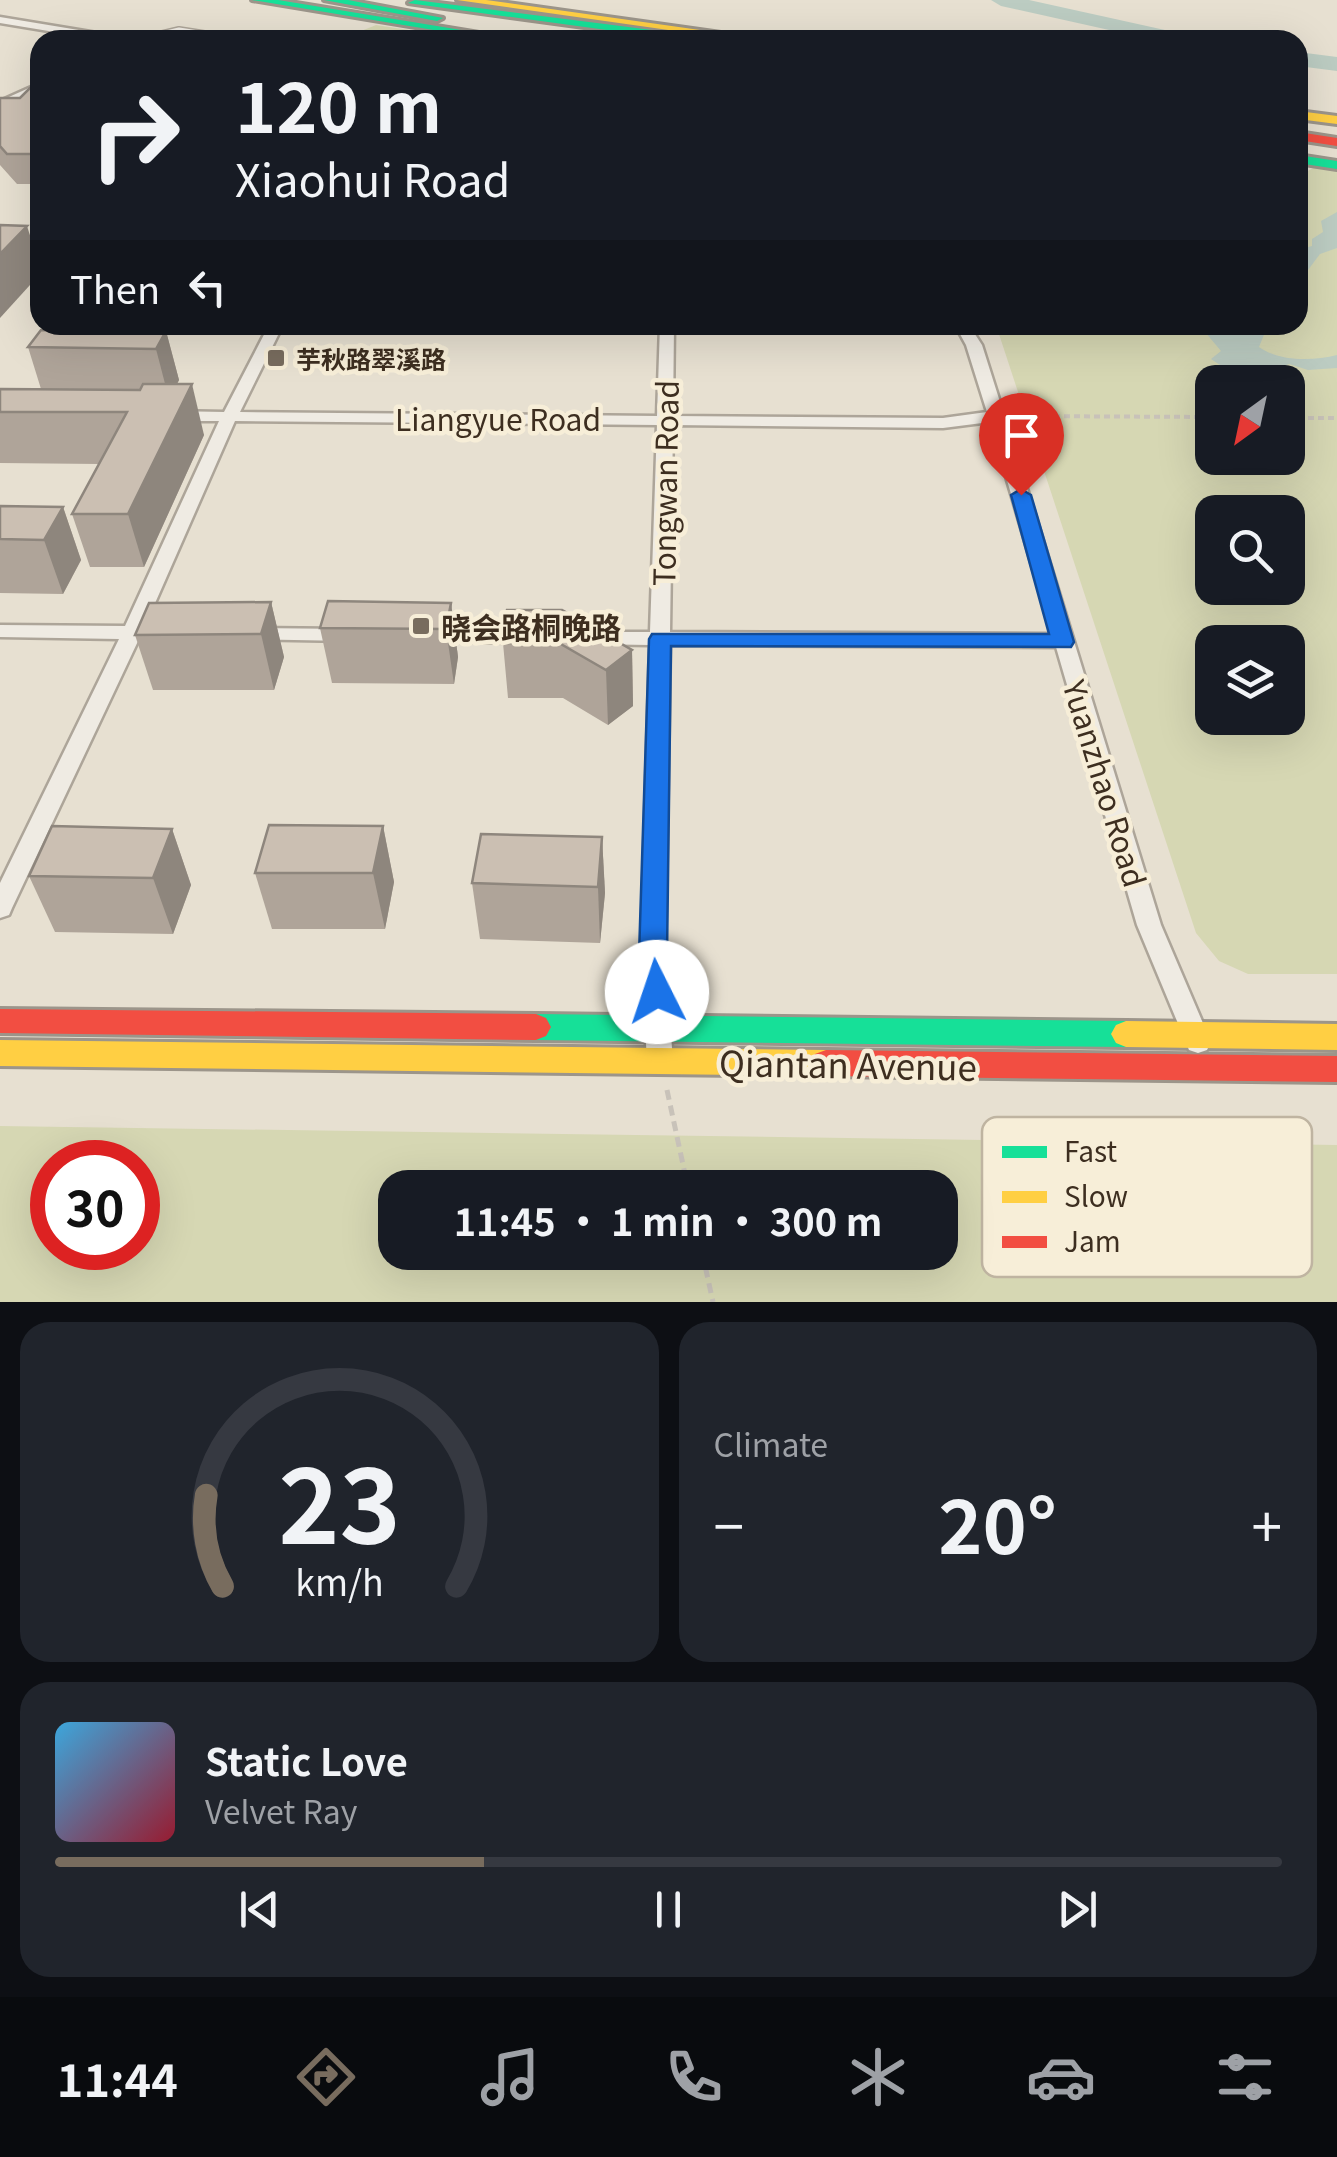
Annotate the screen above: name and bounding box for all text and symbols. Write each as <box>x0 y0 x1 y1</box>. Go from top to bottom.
text: 120 m <box>235 52 442 153</box>
icon: right <box>70 70 200 200</box>
text: Xiaohui Road <box>235 145 510 210</box>
text: Then <box>70 260 160 315</box>
icon: left <box>180 260 235 315</box>
place label: 芋秋路翠溪路 <box>296 340 446 376</box>
marker: 芋秋路翠溪路 <box>265 347 287 369</box>
north arrow <box>1195 365 1305 475</box>
map controls <box>1195 365 1305 735</box>
street label: Tongwan Road <box>640 380 688 586</box>
pin <box>979 393 1064 496</box>
street label: Liangyue Road <box>395 396 601 440</box>
icon: arrive <box>994 408 1049 463</box>
button: search <box>1195 495 1305 605</box>
place label: 晓会路桐晚路 <box>441 604 621 648</box>
marker: 晓会路桐晚路 <box>410 615 432 637</box>
button: layers <box>1195 625 1305 735</box>
street label: Yuanzhao Road <box>1053 673 1158 892</box>
position arrow <box>605 940 709 1044</box>
street label: Qiantan Avenue <box>719 1035 977 1091</box>
legend <box>982 1117 1312 1277</box>
text: Fast <box>1064 1130 1118 1170</box>
speed limit sign: 30 <box>30 1140 160 1270</box>
text: Slow <box>1064 1175 1128 1215</box>
text: 11:45 · 1 min · 300 m <box>454 1192 882 1247</box>
text: Jam <box>1064 1220 1121 1260</box>
text: Climate <box>714 1420 828 1466</box>
text: 23 <box>278 1423 401 1574</box>
text: 20° <box>938 1467 1057 1576</box>
text: − <box>714 1483 744 1563</box>
text: + <box>1251 1483 1282 1563</box>
text: km/h <box>295 1555 384 1606</box>
text: Static Love <box>205 1732 408 1787</box>
text: Velvet Ray <box>205 1787 357 1833</box>
icon: previous <box>232 1882 287 1937</box>
icon: pause <box>641 1882 696 1937</box>
icon: next <box>1050 1882 1105 1937</box>
icon: directions <box>291 2042 361 2112</box>
icon: music <box>475 2042 545 2112</box>
icon: phone <box>659 2042 729 2112</box>
icon: climate <box>843 2042 913 2112</box>
icon: car <box>1026 2042 1096 2112</box>
icon: filters <box>1210 2042 1280 2112</box>
text: 11:44 <box>57 2045 178 2110</box>

